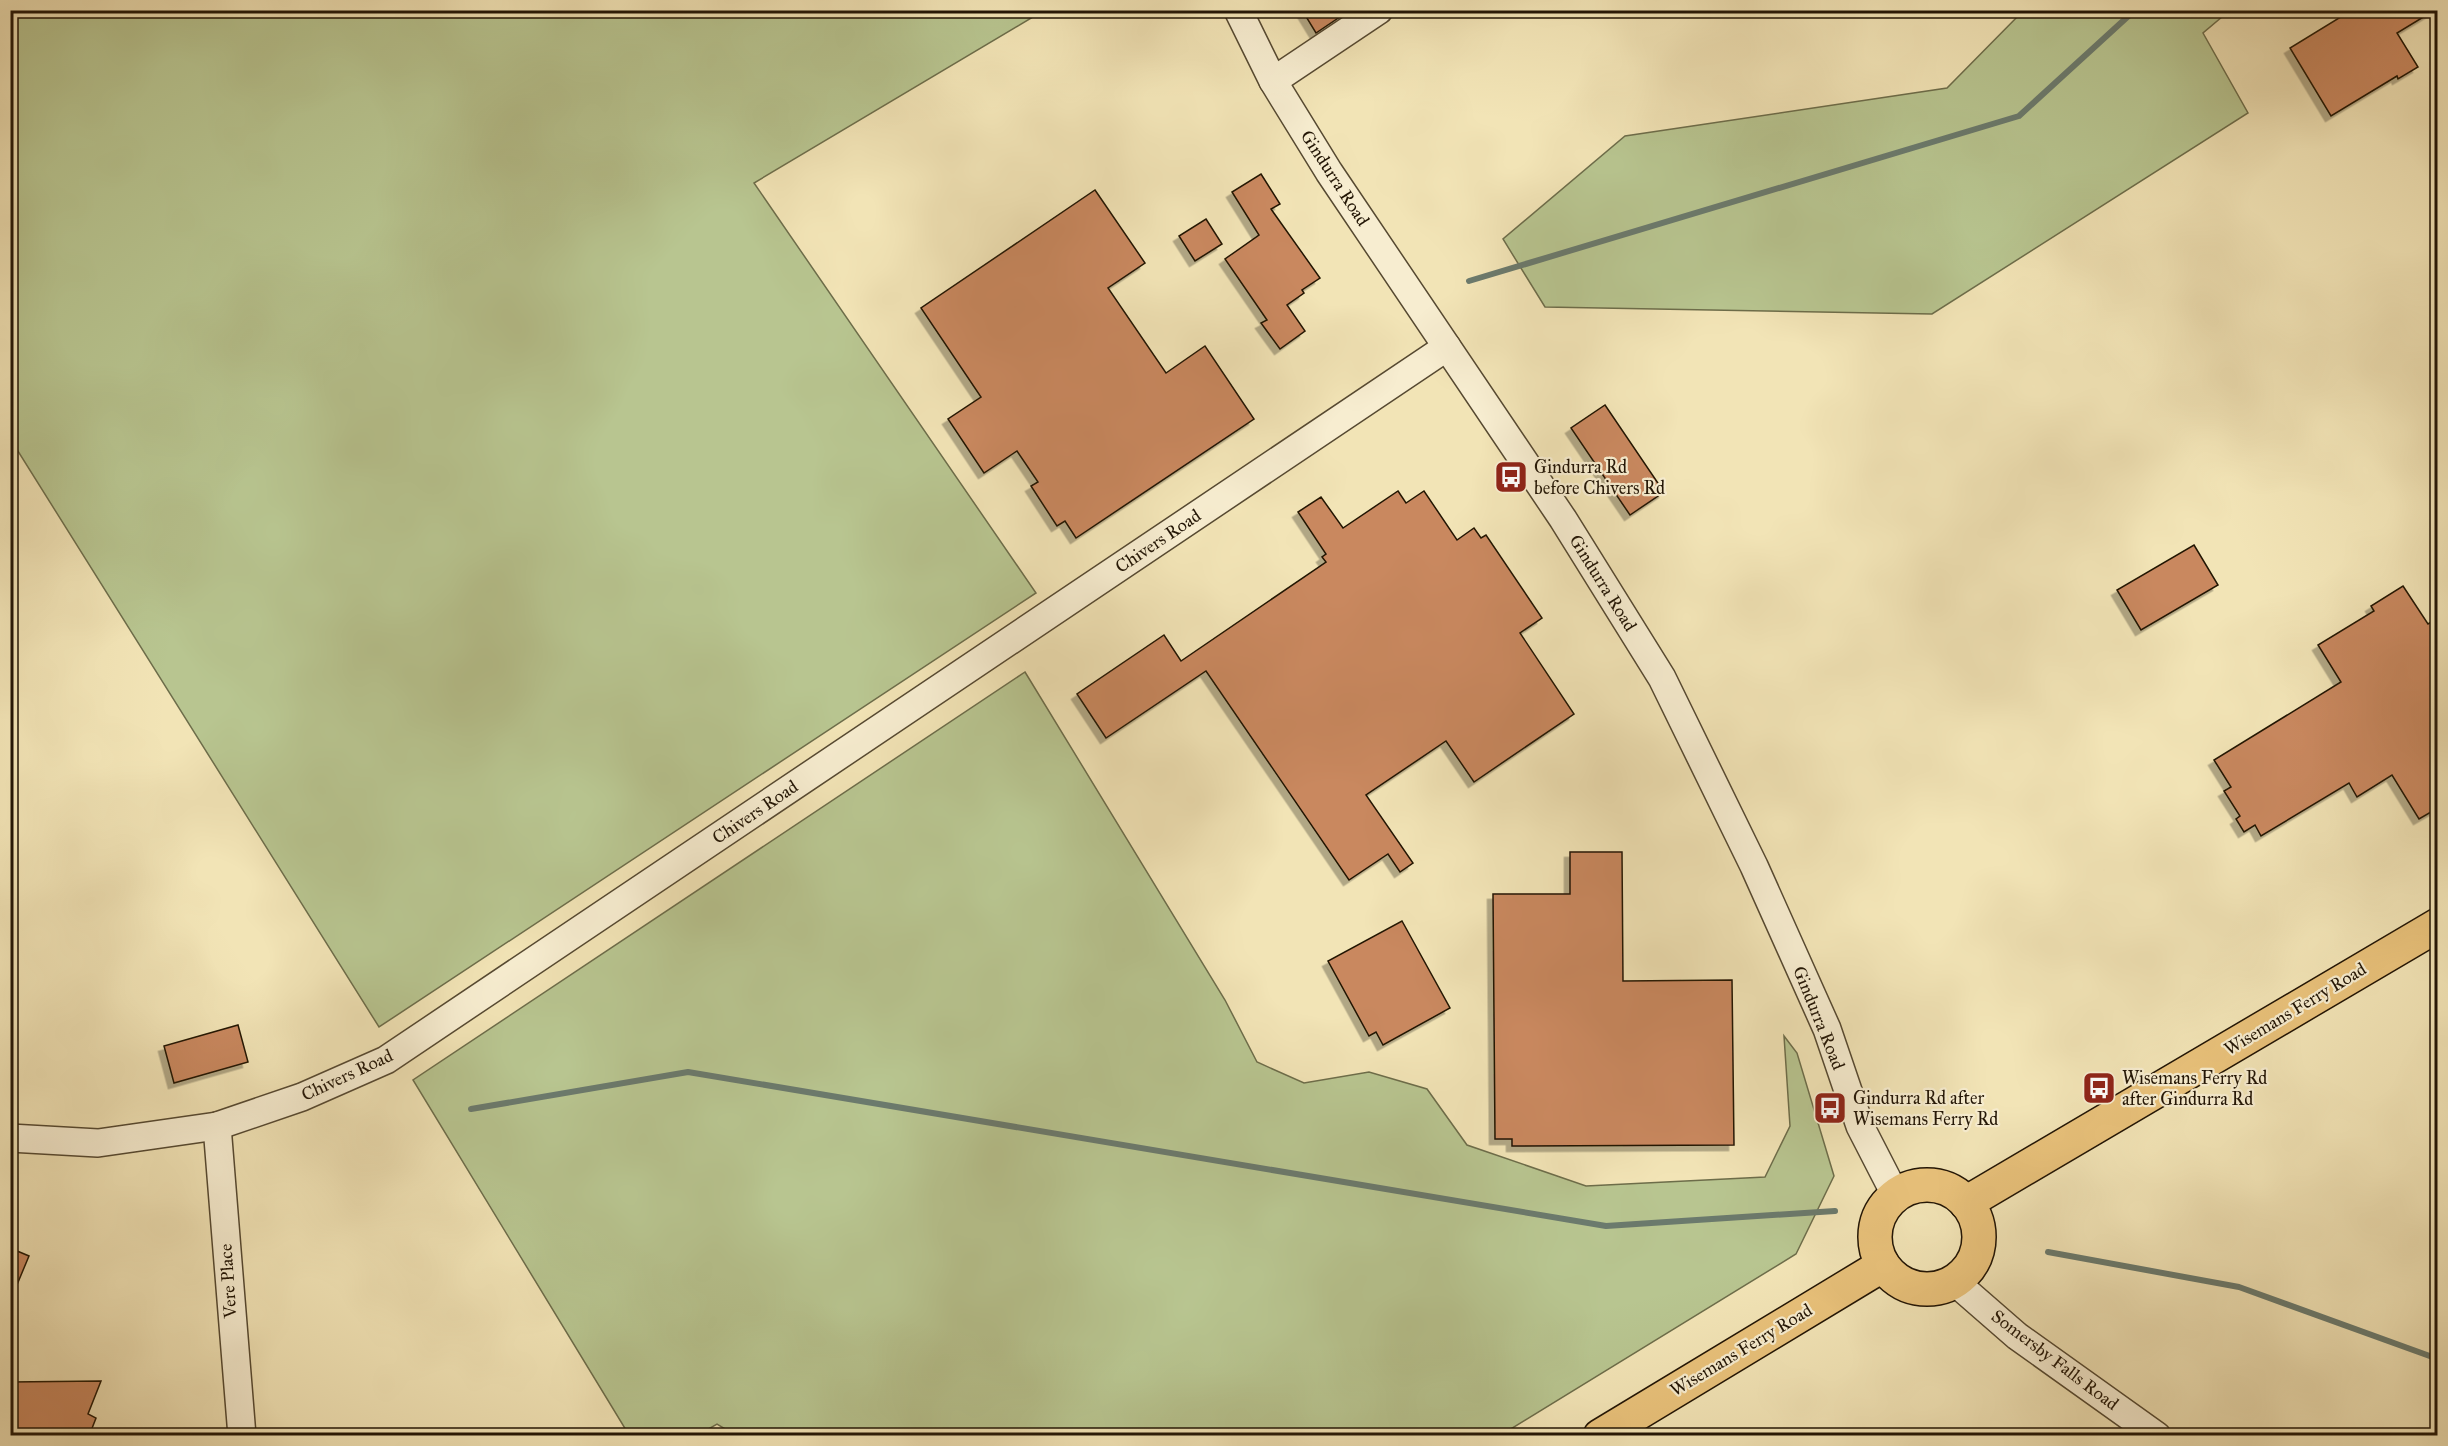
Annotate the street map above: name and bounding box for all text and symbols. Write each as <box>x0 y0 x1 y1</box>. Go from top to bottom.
street label: Gindurra Road <box>1296 126 1374 230</box>
place label: Gindurra Rd before Chivers Rd <box>1534 456 1665 499</box>
bus stop icon: Gindurra Rd before Chivers Rd <box>1493 459 1529 495</box>
street label: Chivers Road <box>1111 504 1205 578</box>
street label: Gindurra Road <box>1565 531 1641 635</box>
street label: Chivers Road <box>708 775 802 849</box>
street label: Wisemans Ferry Road <box>2220 958 2370 1060</box>
street label: Gindurra Road <box>1788 963 1850 1073</box>
street label: Chivers Road <box>298 1044 396 1106</box>
place label: Wisemans Ferry Rd after Gindurra Rd <box>2122 1067 2267 1110</box>
bus stop icon: Wisemans Ferry Rd after Gindurra Rd <box>2081 1070 2117 1106</box>
place label: Gindurra Rd after Wisemans Ferry Rd <box>1853 1087 1998 1130</box>
bus stop icon: Gindurra Rd after Wisemans Ferry Rd <box>1812 1090 1848 1126</box>
street label: Vere Place <box>214 1243 242 1320</box>
street label: Wisemans Ferry Road <box>1666 1299 1816 1401</box>
street label: Somersby Falls Road <box>1987 1305 2123 1415</box>

